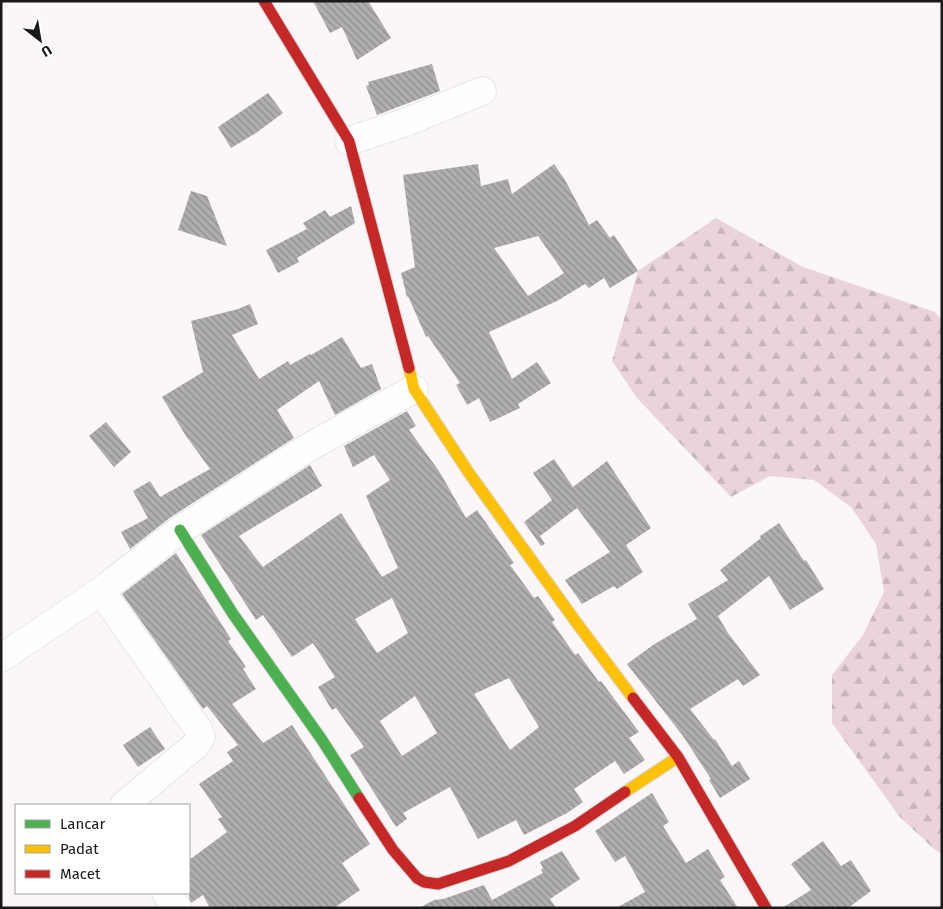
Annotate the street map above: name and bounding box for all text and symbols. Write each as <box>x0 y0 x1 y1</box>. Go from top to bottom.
north arrow <box>15 15 65 65</box>
text: U <box>38 41 55 60</box>
legend <box>15 804 190 894</box>
text: Lancar <box>60 815 105 833</box>
text: Padat <box>60 840 99 858</box>
text: Macet <box>60 865 101 883</box>

